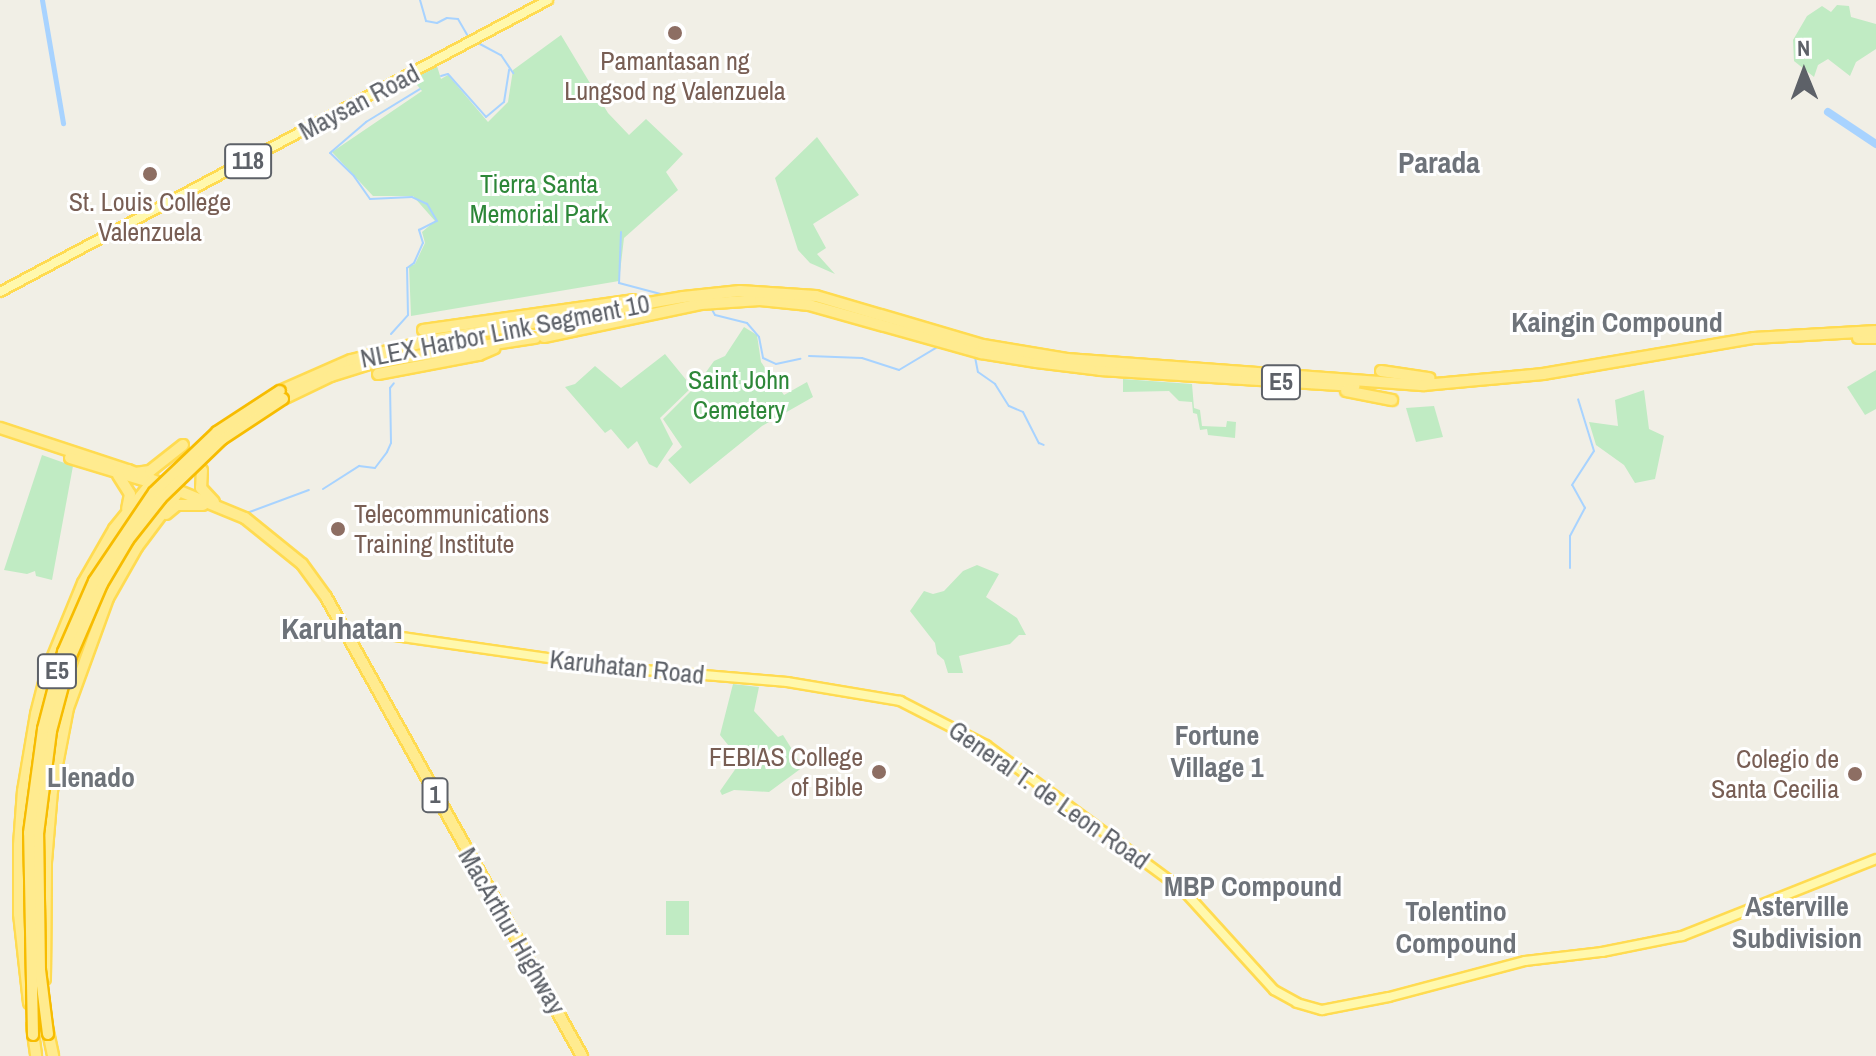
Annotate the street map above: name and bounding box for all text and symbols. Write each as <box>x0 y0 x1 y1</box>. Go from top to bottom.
marker: Pamantasan ng Lungsod ng Valenzuela <box>666 24 684 42</box>
north arrow <box>1764 32 1844 112</box>
text: N <box>1797 33 1810 63</box>
place label: Pamantasan ng Lungsod ng Valenzuela <box>564 45 786 106</box>
street label: Maysan Road <box>294 57 424 147</box>
road number: 118 <box>224 141 272 181</box>
district label: Parada <box>1398 144 1480 180</box>
marker: St. Louis College Valenzuela <box>141 165 159 183</box>
park label: Tierra Santa Memorial Park <box>470 168 608 230</box>
place label: St. Louis College Valenzuela <box>69 186 231 248</box>
street label: NLEX Harbor Link Segment 10 <box>358 288 652 374</box>
district label: Kaingin Compound <box>1511 305 1723 339</box>
road number: E5 <box>1259 362 1303 402</box>
park label: Saint John Cemetery <box>688 364 790 426</box>
place label: Telecommunications Training Institute <box>354 498 550 560</box>
marker: Telecommunications Training Institute <box>329 520 347 538</box>
district label: Karuhatan <box>281 610 403 646</box>
street label: Karuhatan Road <box>548 643 706 691</box>
road number: E5 <box>35 651 79 691</box>
street label: General T. de Leon Road <box>942 714 1156 876</box>
district label: Fortune Village 1 <box>1171 718 1263 784</box>
place label: FEBIAS College of Bible <box>709 741 863 802</box>
place label: Colegio de Santa Cecilia <box>1711 743 1839 804</box>
district label: Llenado <box>47 760 135 794</box>
marker: FEBIAS College of Bible <box>870 763 888 781</box>
marker: Colegio de Santa Cecilia <box>1846 765 1864 783</box>
road number: 1 <box>421 775 449 815</box>
street label: MacArthur Highway <box>452 842 572 1020</box>
district label: MBP Compound <box>1164 869 1342 903</box>
district label: Asterville Subdivision <box>1732 889 1862 955</box>
district label: Tolentino Compound <box>1395 894 1517 960</box>

